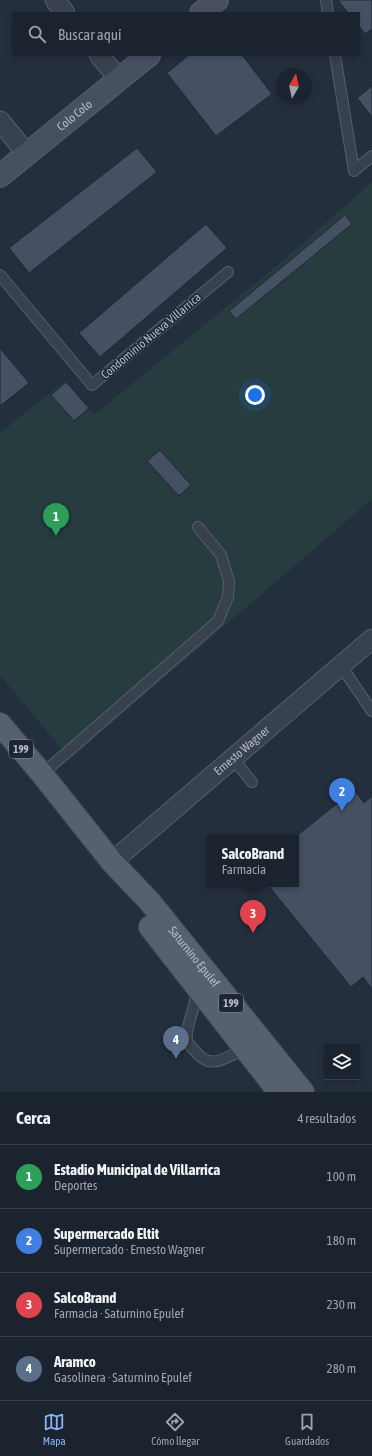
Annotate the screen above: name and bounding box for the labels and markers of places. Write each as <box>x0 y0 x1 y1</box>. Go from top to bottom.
pin: 1 <box>43 503 69 536</box>
pin: 2 <box>329 778 355 811</box>
pin: 3 <box>240 900 266 933</box>
pin: 4 <box>163 1026 189 1059</box>

